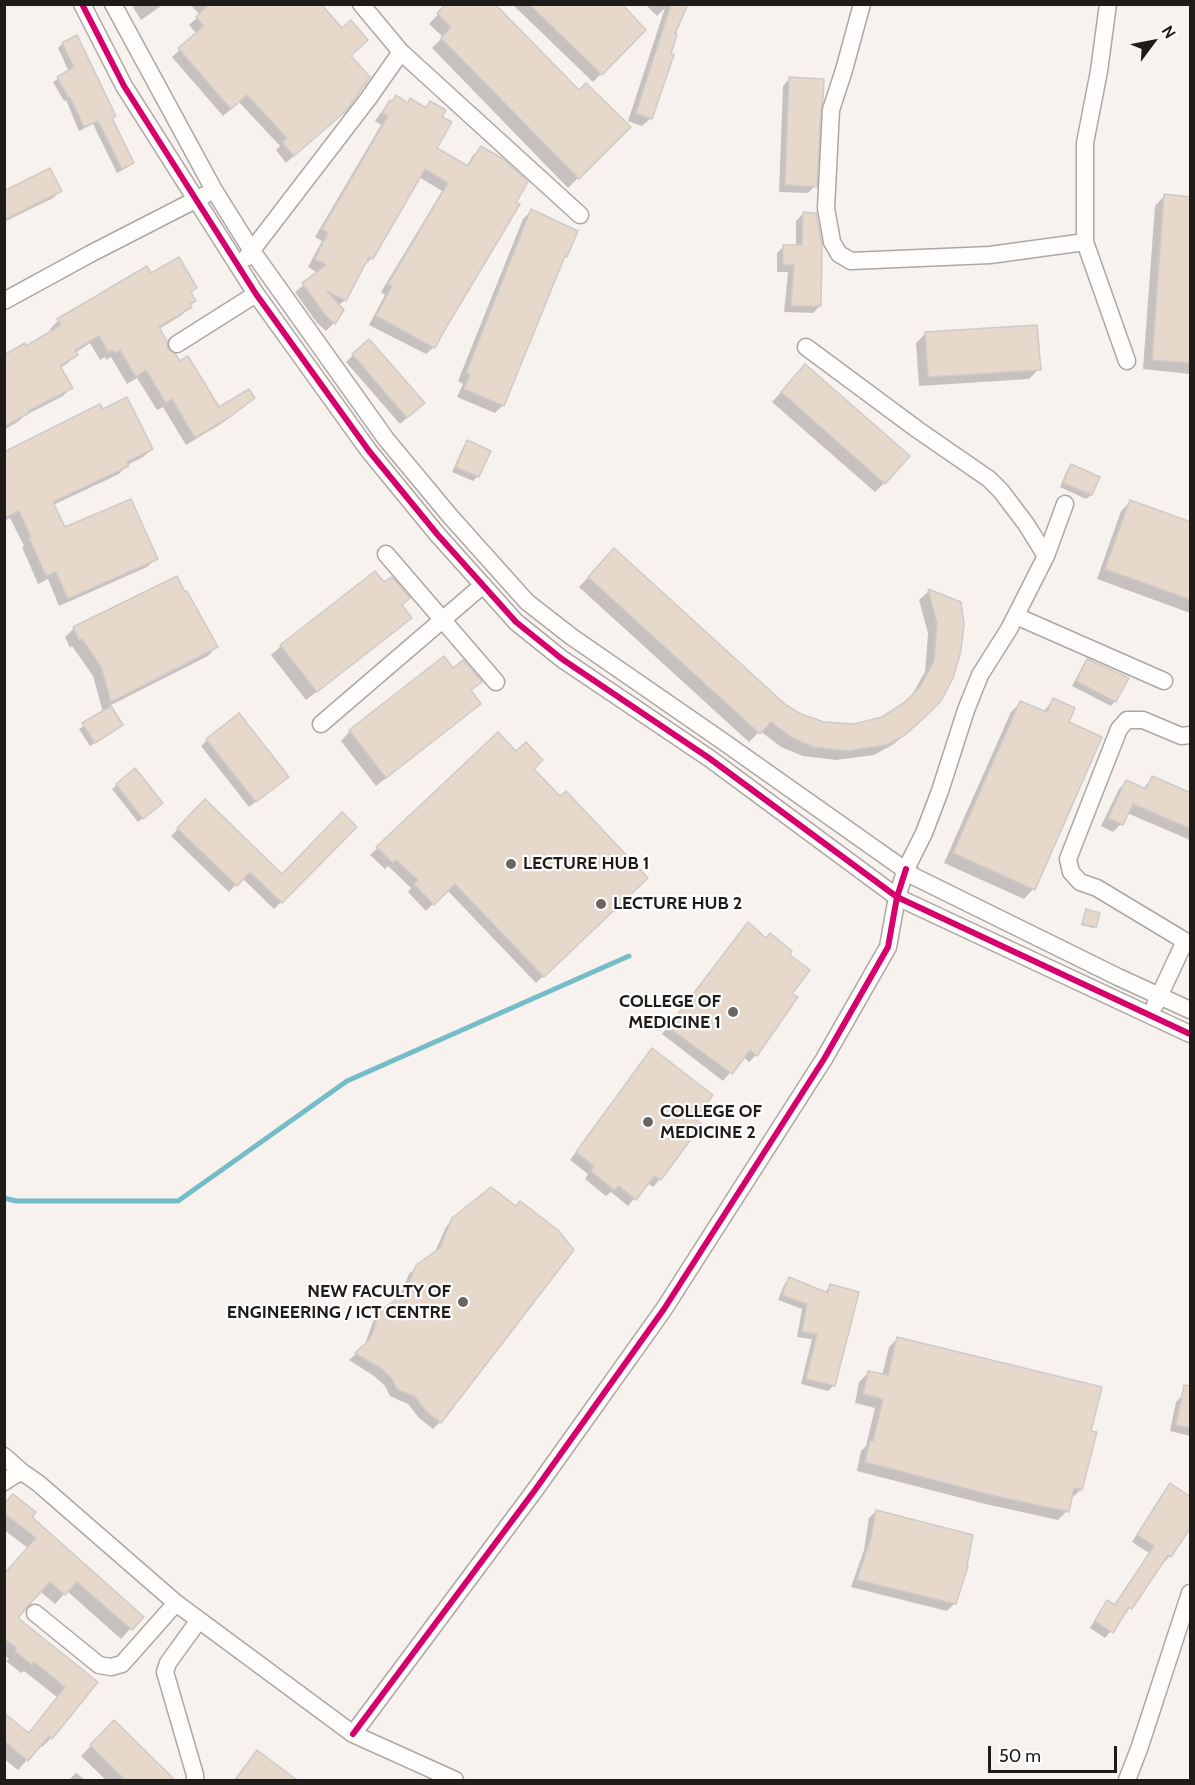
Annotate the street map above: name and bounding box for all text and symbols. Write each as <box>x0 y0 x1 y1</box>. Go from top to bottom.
north arrow <box>1123 12 1183 72</box>
text: N <box>1158 22 1180 42</box>
place label: LECTURE HUB 1 <box>523 853 649 875</box>
marker: LECTURE HUB 1 <box>504 857 518 871</box>
place label: LECTURE HUB 2 <box>613 893 742 915</box>
marker: LECTURE HUB 2 <box>594 897 608 911</box>
place label: COLLEGE OF MEDICINE 1 <box>619 991 721 1034</box>
marker: COLLEGE OF MEDICINE 1 <box>726 1005 740 1019</box>
place label: COLLEGE OF MEDICINE 2 <box>660 1101 762 1144</box>
marker: COLLEGE OF MEDICINE 2 <box>641 1115 655 1129</box>
place label: NEW FACULTY OF ENGINEERING / ICT CENTRE <box>227 1281 451 1324</box>
marker: NEW FACULTY OF ENGINEERING / ICT CENTRE <box>456 1295 470 1309</box>
scale bar <box>991 1734 1120 1772</box>
text: 50 m <box>999 1745 1041 1767</box>

